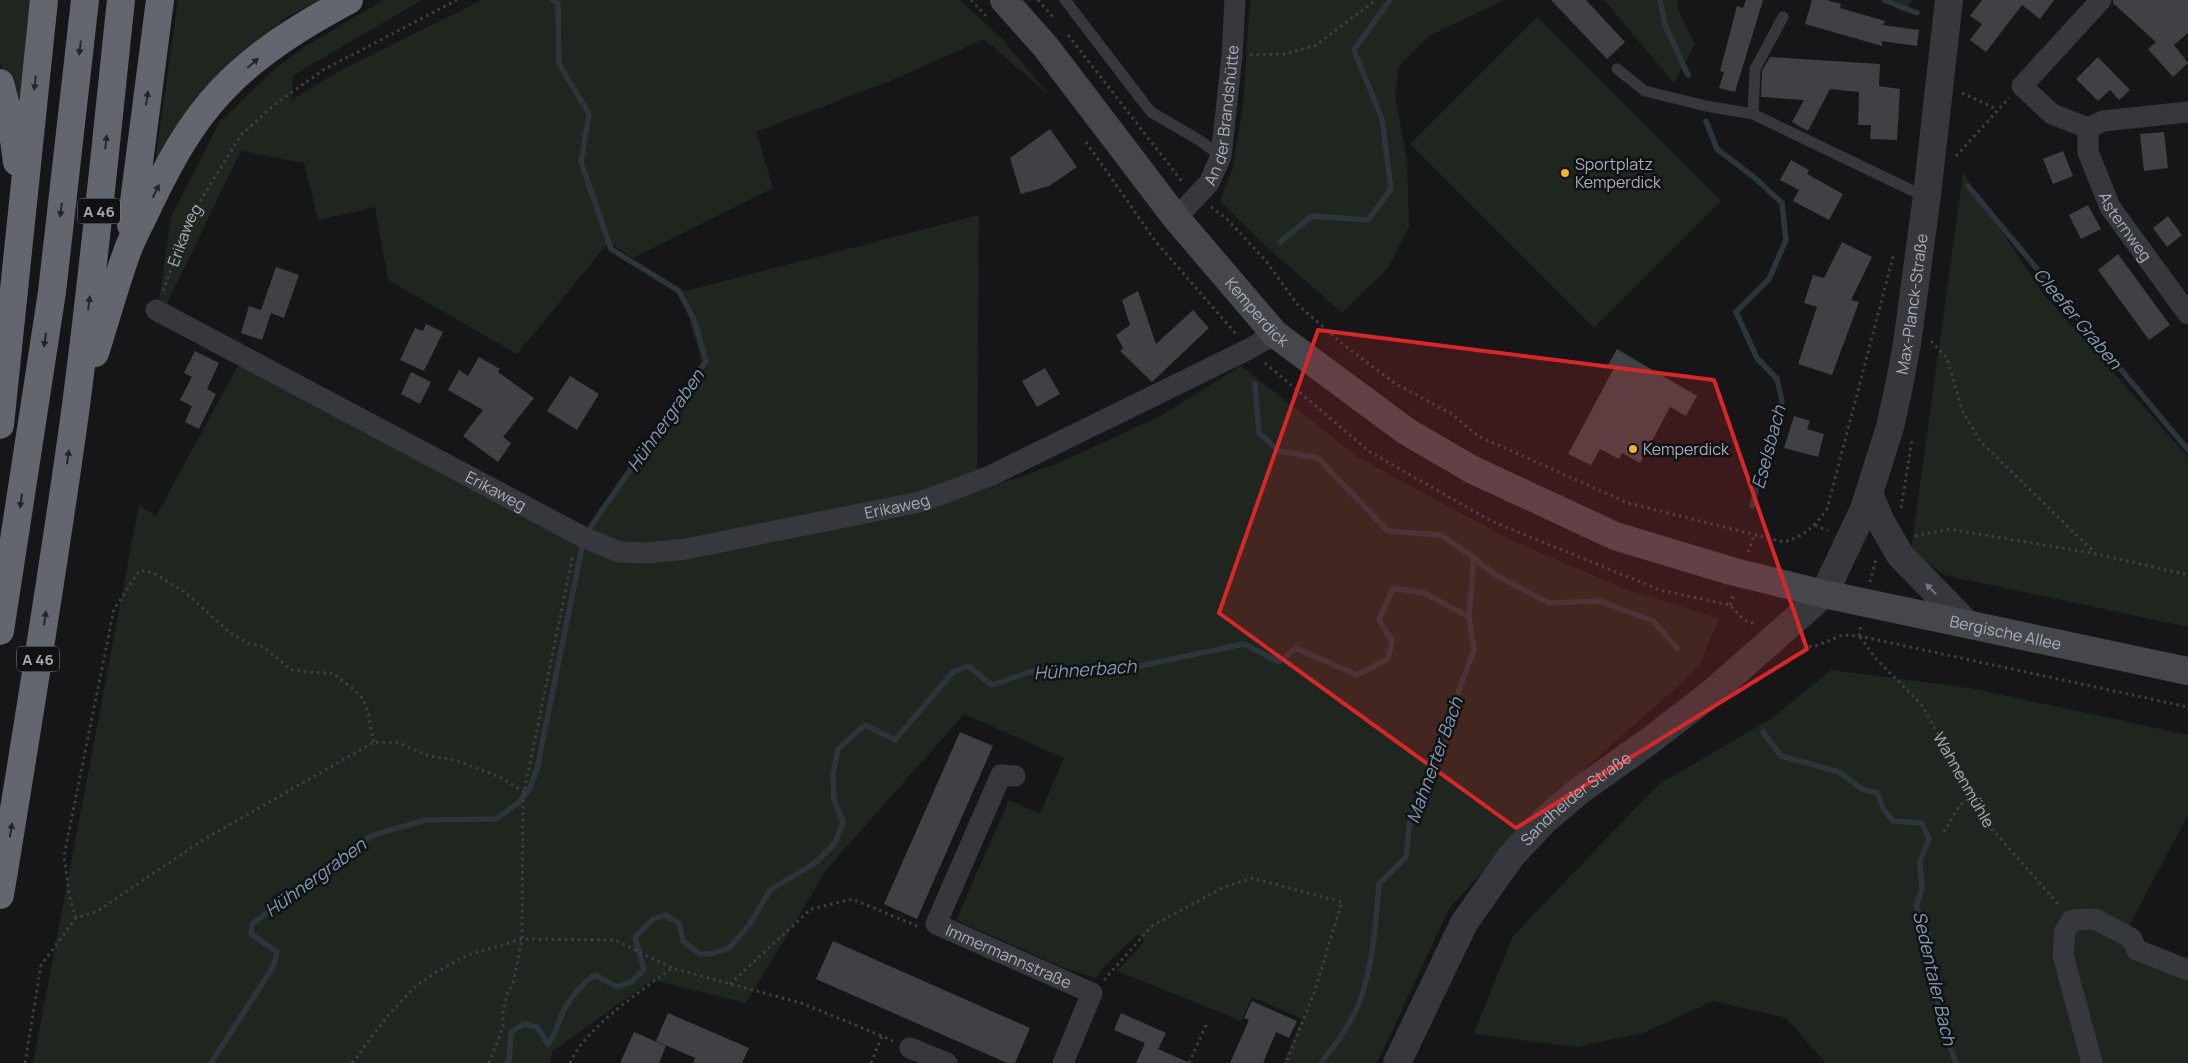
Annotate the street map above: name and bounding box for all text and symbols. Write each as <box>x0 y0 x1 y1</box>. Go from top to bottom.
one-way arrow <box>76 41 84 57</box>
street label: An der Brandshütte <box>1198 44 1244 189</box>
one-way arrow <box>246 57 259 68</box>
one-way arrow <box>31 76 39 92</box>
one-way arrow <box>144 90 152 106</box>
one-way arrow <box>102 134 110 150</box>
place label: Sportplatz Kemperdick <box>1575 153 1662 193</box>
marker: Sportplatz Kemperdick <box>1559 167 1571 179</box>
one-way arrow <box>152 184 160 198</box>
street label: Asternweg <box>2094 189 2157 266</box>
road number: A 46 <box>78 198 120 224</box>
street label: Erikaweg <box>162 199 207 269</box>
one-way arrow <box>57 202 65 218</box>
street label: Max-Planck-Straße <box>1890 232 1933 376</box>
water label: Cleefer Graben <box>2029 262 2128 375</box>
street label: Kemperdick <box>1220 273 1294 352</box>
one-way arrow <box>85 295 93 311</box>
one-way arrow <box>41 332 49 348</box>
water label: Hühnergraben <box>621 363 710 476</box>
water label: Eselsbach <box>1745 401 1791 491</box>
place label: Kemperdick <box>1643 438 1730 460</box>
marker: Kemperdick <box>1627 443 1639 455</box>
one-way arrow <box>65 448 73 464</box>
street label: Erikaweg <box>462 466 530 516</box>
street label: Erikaweg <box>862 488 933 524</box>
one-way arrow <box>17 493 25 509</box>
one-way arrow <box>1926 583 1938 595</box>
one-way arrow <box>41 609 49 625</box>
street label: Bergische Allee <box>1948 610 2063 655</box>
road number: A 46 <box>17 646 59 672</box>
water label: Hühnerbach <box>1033 653 1138 685</box>
water label: Mahnerter Bach <box>1400 692 1468 826</box>
street label: Wahnenmühle <box>1928 728 2000 832</box>
street label: Sandheider Straße <box>1515 746 1636 850</box>
one-way arrow <box>7 822 15 838</box>
water label: Hühnergraben <box>260 831 371 922</box>
water label: Sedentaler Bach <box>1908 909 1962 1049</box>
street label: Immermannstraße <box>942 919 1075 994</box>

